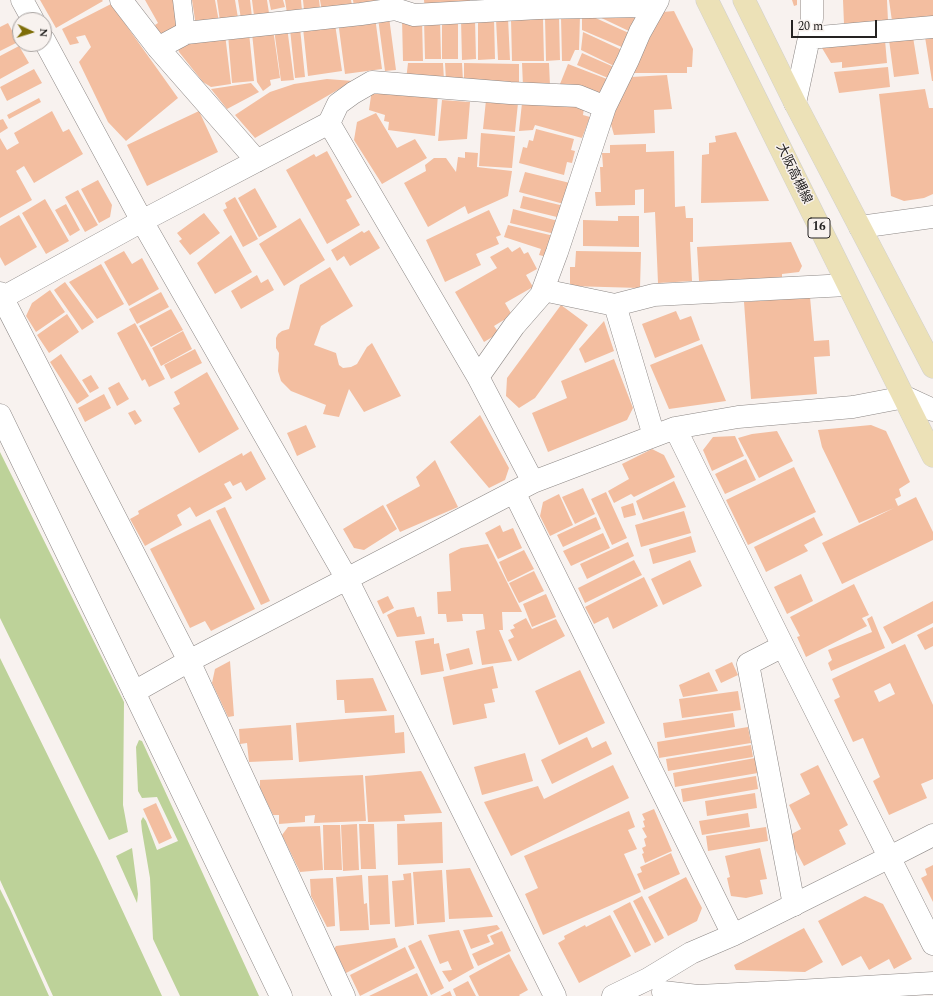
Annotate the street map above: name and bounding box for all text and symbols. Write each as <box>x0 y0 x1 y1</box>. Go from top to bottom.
north arrow <box>12 12 52 52</box>
scale bar <box>793 12 879 38</box>
text: 20 m <box>798 17 823 36</box>
text: N <box>35 28 52 38</box>
street label: 大阪高槻線 <box>772 141 814 207</box>
road number: 16 <box>808 218 830 238</box>

